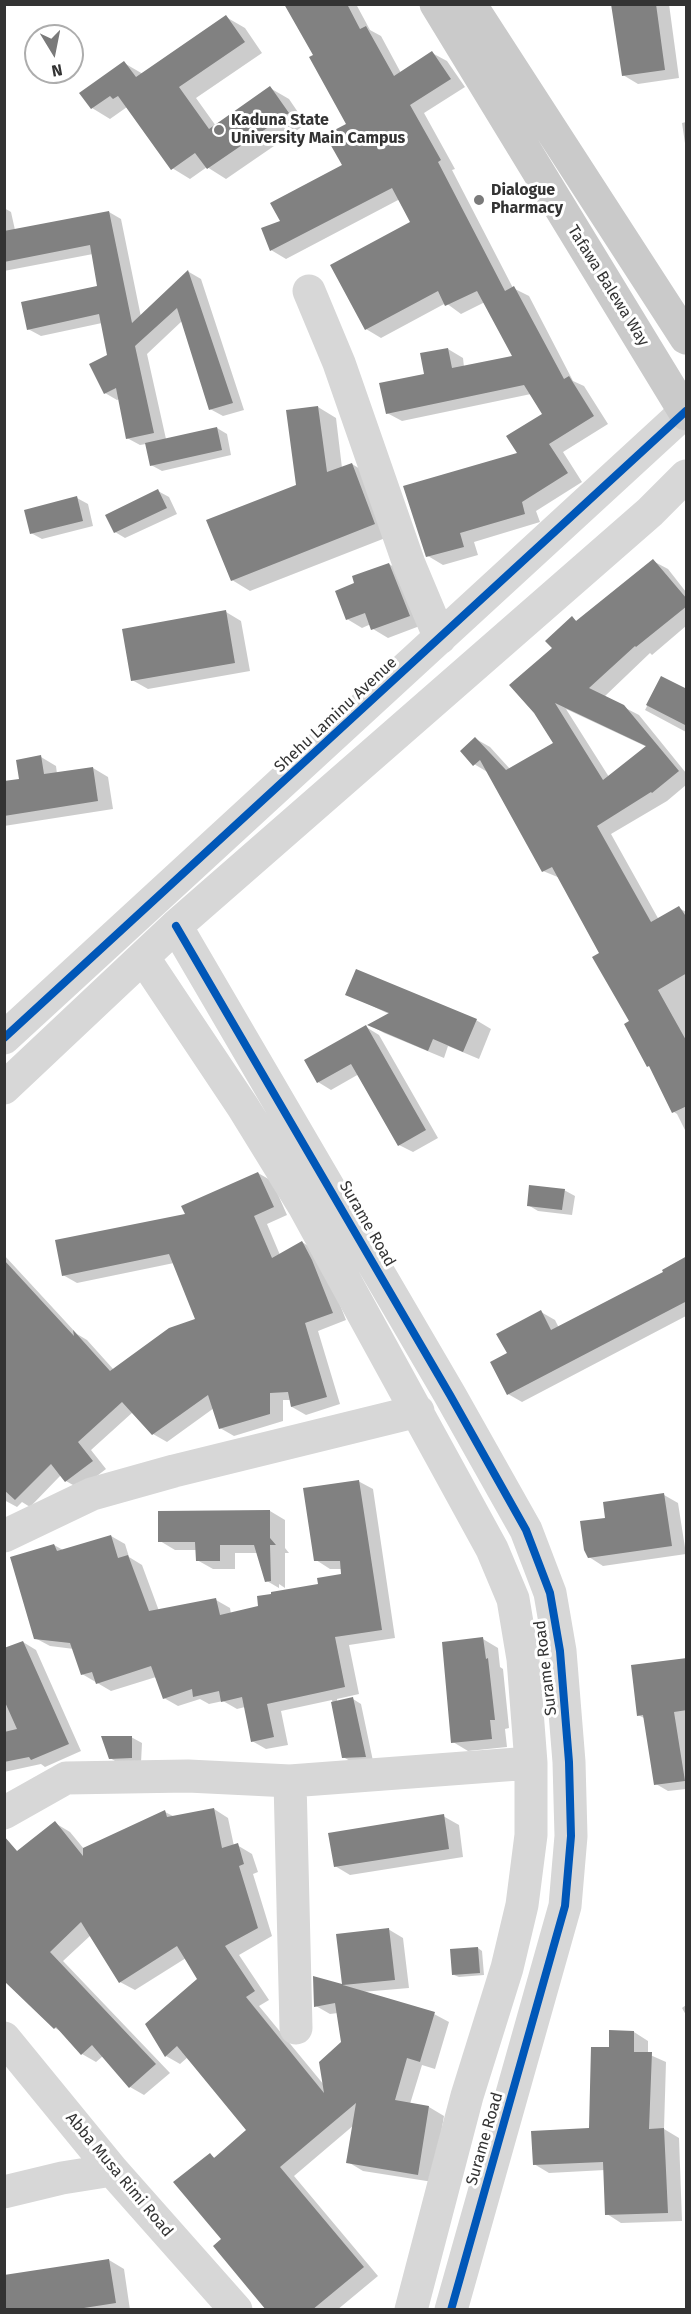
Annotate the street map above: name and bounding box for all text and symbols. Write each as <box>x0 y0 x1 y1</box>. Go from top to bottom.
north arrow <box>24 24 84 84</box>
text: N <box>50 60 64 81</box>
place label: Kaduna State University Main Campus <box>231 111 405 149</box>
marker: Kaduna State University Main Campus <box>212 123 226 137</box>
place label: Dialogue Pharmacy <box>491 181 563 219</box>
marker: Dialogue Pharmacy <box>472 193 486 207</box>
street label: Tafawa Balewa Way <box>563 222 653 350</box>
street label: Shehu Laminu Avenue <box>271 653 401 777</box>
street label: Surame Road <box>335 1178 399 1270</box>
street label: Surame Road <box>531 1619 561 1717</box>
street label: Surame Road <box>463 2090 507 2188</box>
street label: Abba Musa Rimi Road <box>61 2109 177 2241</box>

